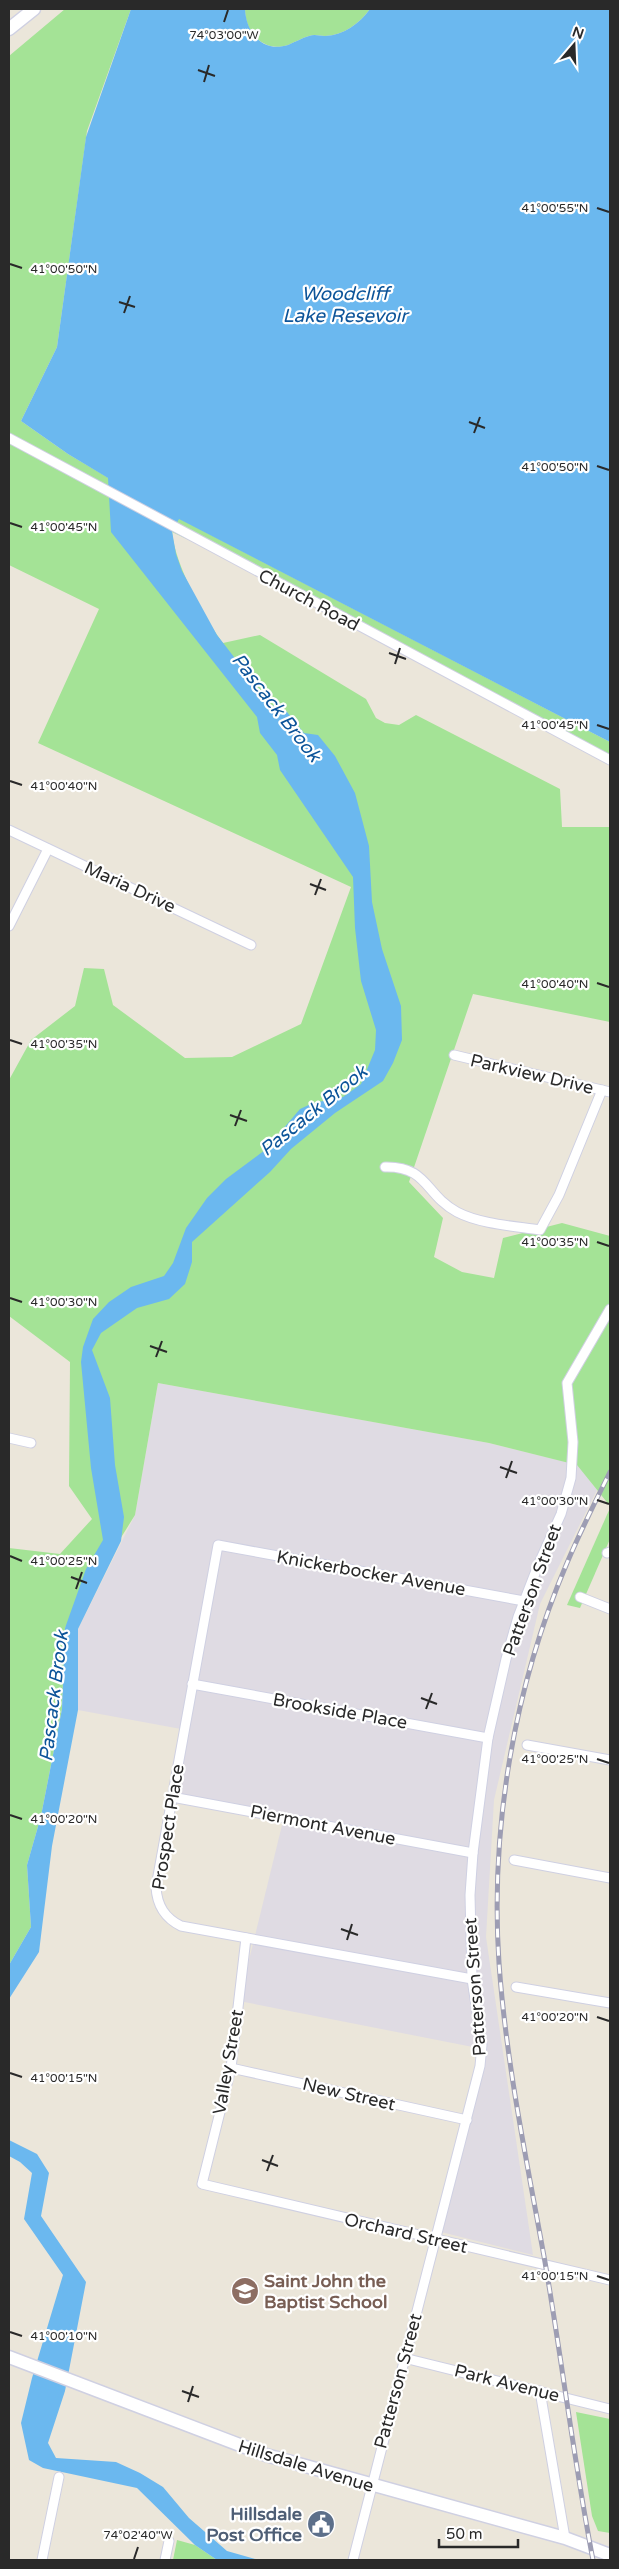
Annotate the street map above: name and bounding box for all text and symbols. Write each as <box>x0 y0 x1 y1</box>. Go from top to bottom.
north arrow <box>549 20 599 70</box>
text: N <box>570 23 586 43</box>
text: 74°03'00"W <box>189 28 259 42</box>
text: 41°00'55"N <box>522 201 589 215</box>
text: 41°00'50"N <box>31 262 98 276</box>
water label: Woodcliff Lake Resevoir <box>282 283 410 327</box>
text: 41°00'50"N <box>522 460 589 474</box>
text: 41°00'45"N <box>31 520 98 534</box>
street label: Church Road <box>255 564 363 636</box>
water label: Pascack Brook <box>227 649 326 768</box>
text: 41°00'45"N <box>522 718 589 732</box>
text: 41°00'40"N <box>31 779 98 793</box>
street label: Maria Drive <box>81 856 179 918</box>
text: 41°00'40"N <box>522 977 589 991</box>
text: 41°00'35"N <box>31 1037 98 1051</box>
street label: Parkview Drive <box>468 1049 596 1099</box>
water label: Pascack Brook <box>255 1060 373 1161</box>
text: 41°00'35"N <box>522 1235 589 1249</box>
text: 41°00'30"N <box>31 1295 98 1309</box>
text: 41°00'30"N <box>522 1494 589 1508</box>
street label: Patterson Street <box>498 1521 566 1659</box>
street label: Knickerbocker Avenue <box>275 1546 467 1600</box>
text: 41°00'25"N <box>31 1554 98 1568</box>
water label: Pascack Brook <box>35 1628 73 1763</box>
street label: Brookside Place <box>271 1688 409 1734</box>
text: 41°00'25"N <box>522 1752 589 1766</box>
street label: Prospect Place <box>147 1762 189 1892</box>
street label: Piermont Avenue <box>248 1800 398 1850</box>
text: 41°00'20"N <box>31 1812 98 1826</box>
street label: Patterson Street <box>459 1917 491 2057</box>
street label: Valley Street <box>208 2008 248 2116</box>
text: 41°00'20"N <box>522 2010 589 2024</box>
text: 41°00'15"N <box>31 2071 98 2085</box>
street label: New Street <box>300 2073 398 2115</box>
street label: Orchard Street <box>342 2208 470 2258</box>
text: 41°00'15"N <box>522 2269 589 2283</box>
place label: Saint John the Baptist School <box>264 2270 387 2313</box>
school or university icon: Saint John the Baptist School <box>230 2276 260 2306</box>
street label: Patterson Street <box>369 2311 427 2451</box>
text: 41°00'10"N <box>31 2329 98 2343</box>
street label: Park Avenue <box>452 2359 562 2407</box>
street label: Hillsdale Avenue <box>235 2435 377 2497</box>
place label: Hillsdale Post Office <box>206 2503 302 2546</box>
public building icon: Hillsdale Post Office <box>306 2509 336 2539</box>
scale bar <box>439 2516 518 2548</box>
text: 50 m <box>446 2525 483 2543</box>
text: 74°02'40"W <box>103 2528 173 2542</box>

